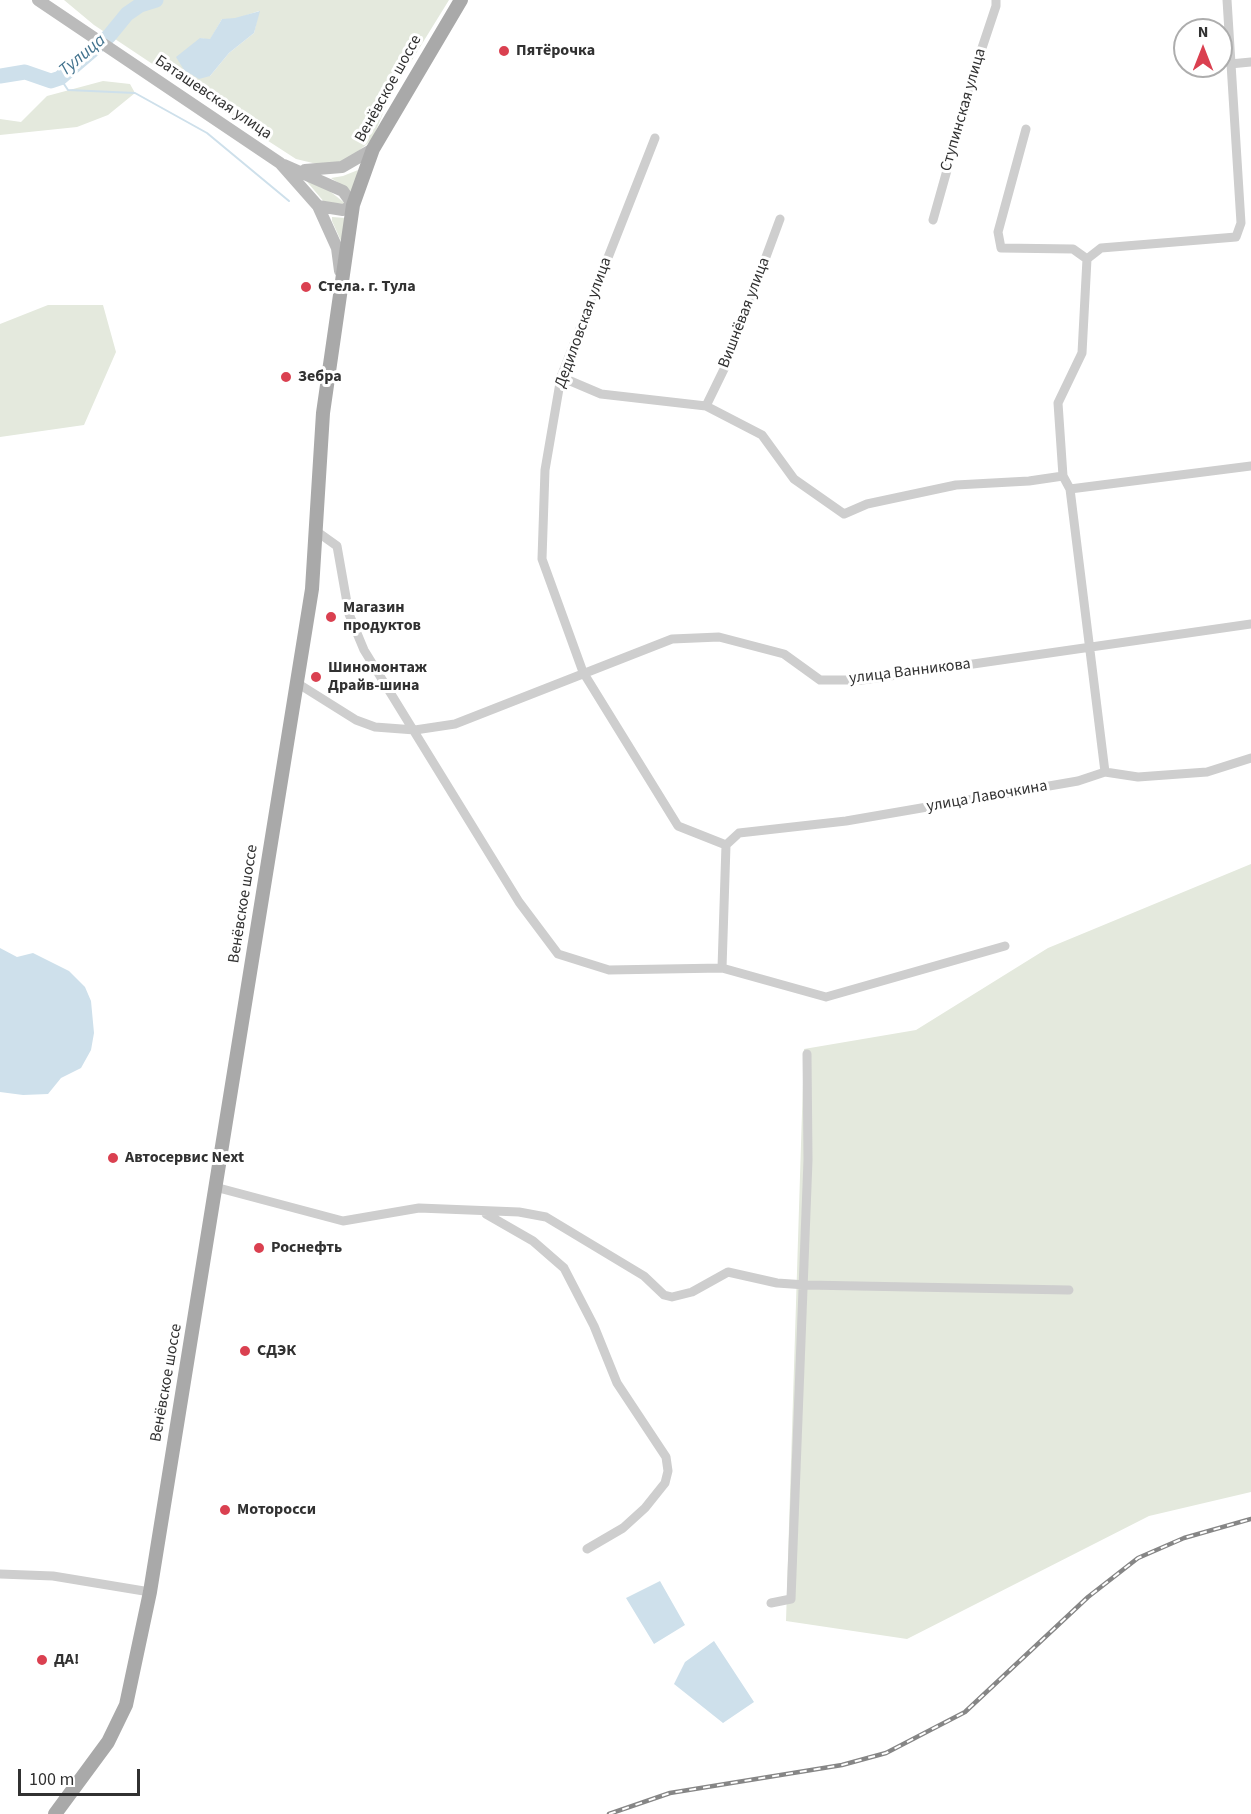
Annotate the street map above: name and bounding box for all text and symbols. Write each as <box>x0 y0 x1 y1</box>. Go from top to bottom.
north arrow <box>1173 18 1233 78</box>
text: N <box>1198 21 1208 43</box>
water label: Тулица <box>55 30 111 82</box>
street label: Венёвское шоссе <box>352 32 426 146</box>
place label: Пятёрочка <box>516 41 595 61</box>
marker: Пятёрочка <box>497 44 511 58</box>
street label: Ступинская улица <box>937 46 991 174</box>
street label: Баташевская улица <box>151 52 275 144</box>
street label: Дедиловская улица <box>551 255 617 391</box>
street label: Вишнёвая улица <box>715 255 775 371</box>
place label: Стела. г. Тула <box>318 277 416 297</box>
marker: Стела. г. Тула <box>299 280 313 294</box>
place label: Зебра <box>298 367 342 387</box>
marker: Зебра <box>279 370 293 384</box>
place label: Магазин продуктов <box>343 598 421 636</box>
marker: Магазин продуктов <box>324 610 338 624</box>
street label: улица Ванникова <box>848 655 972 689</box>
place label: Шиномонтаж Драйв-шина <box>328 658 427 696</box>
marker: Шиномонтаж Драйв-шина <box>309 670 323 684</box>
street label: улица Лавочкина <box>925 777 1049 817</box>
street label: Венёвское шоссе <box>225 843 263 965</box>
place label: Автосервис Next <box>125 1148 244 1168</box>
marker: Автосервис Next <box>106 1151 120 1165</box>
place label: Роснефть <box>271 1238 342 1258</box>
marker: Роснефть <box>252 1241 266 1255</box>
street label: Венёвское шоссе <box>147 1322 187 1444</box>
place label: СДЭК <box>257 1341 296 1361</box>
marker: СДЭК <box>238 1344 252 1358</box>
place label: Моторосси <box>237 1500 316 1520</box>
marker: Моторосси <box>218 1503 232 1517</box>
place label: ДА! <box>54 1650 79 1670</box>
marker: ДА! <box>35 1653 49 1667</box>
scale bar <box>21 1757 142 1795</box>
text: 100 m <box>29 1767 74 1792</box>

